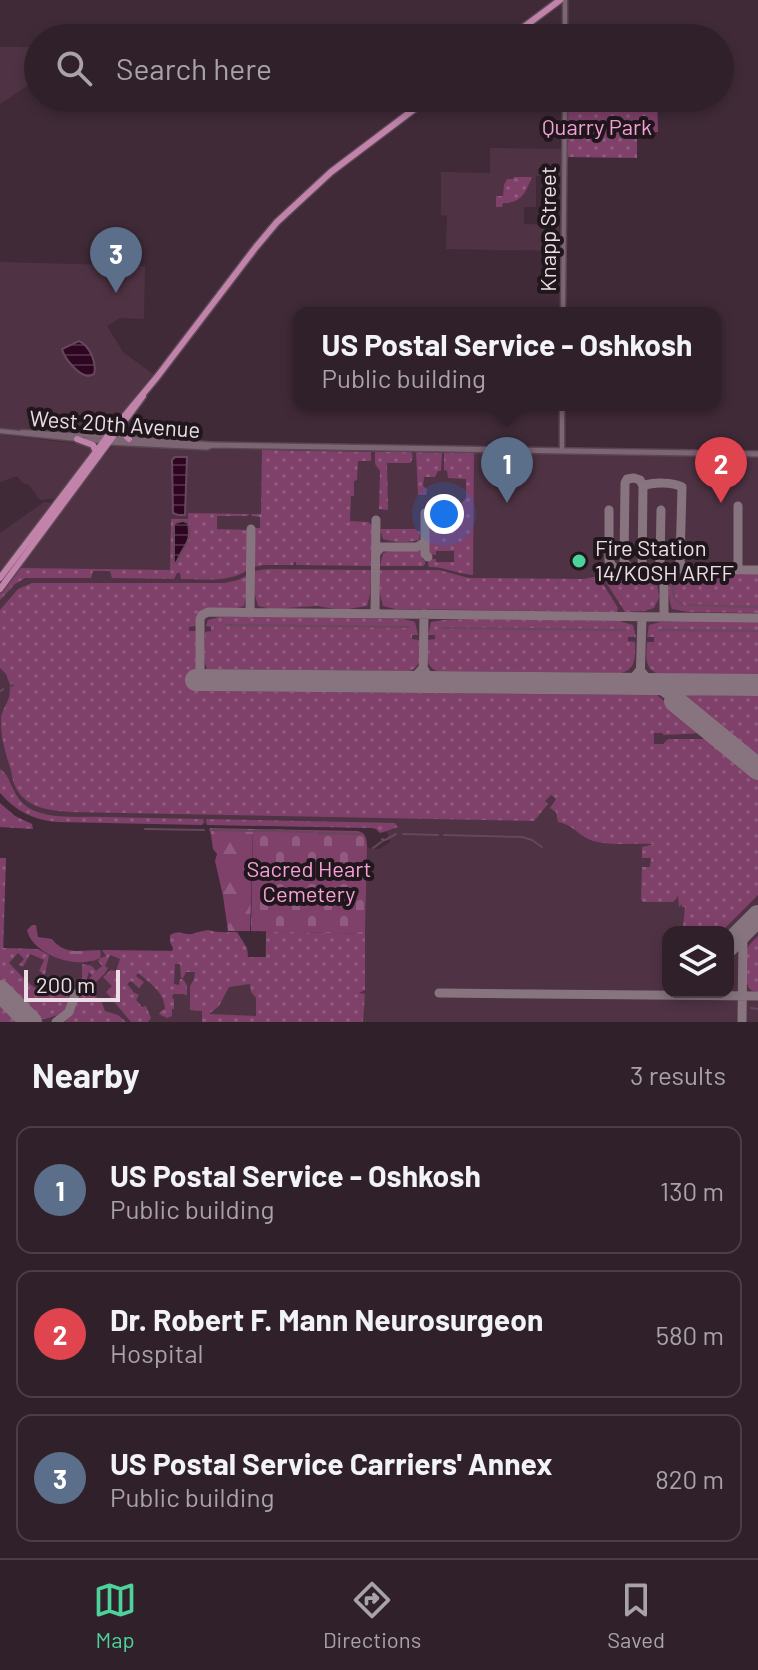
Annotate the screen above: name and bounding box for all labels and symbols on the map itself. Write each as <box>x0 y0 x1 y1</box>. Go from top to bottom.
park label: Quarry Park <box>542 113 652 139</box>
street label: Knapp Street <box>534 166 560 292</box>
pin: 3 <box>90 227 142 293</box>
street label: West 20th Avenue <box>29 404 201 442</box>
pin: 1 <box>481 437 533 503</box>
pin: 2 <box>695 437 747 503</box>
your location <box>424 494 464 534</box>
place label: Fire Station 14/KOSH ARFF <box>595 534 734 585</box>
marker: Fire Station 14/KOSH ARFF <box>570 552 588 570</box>
park label: Sacred Heart Cemetery <box>246 855 372 906</box>
scale bar <box>24 966 120 1002</box>

